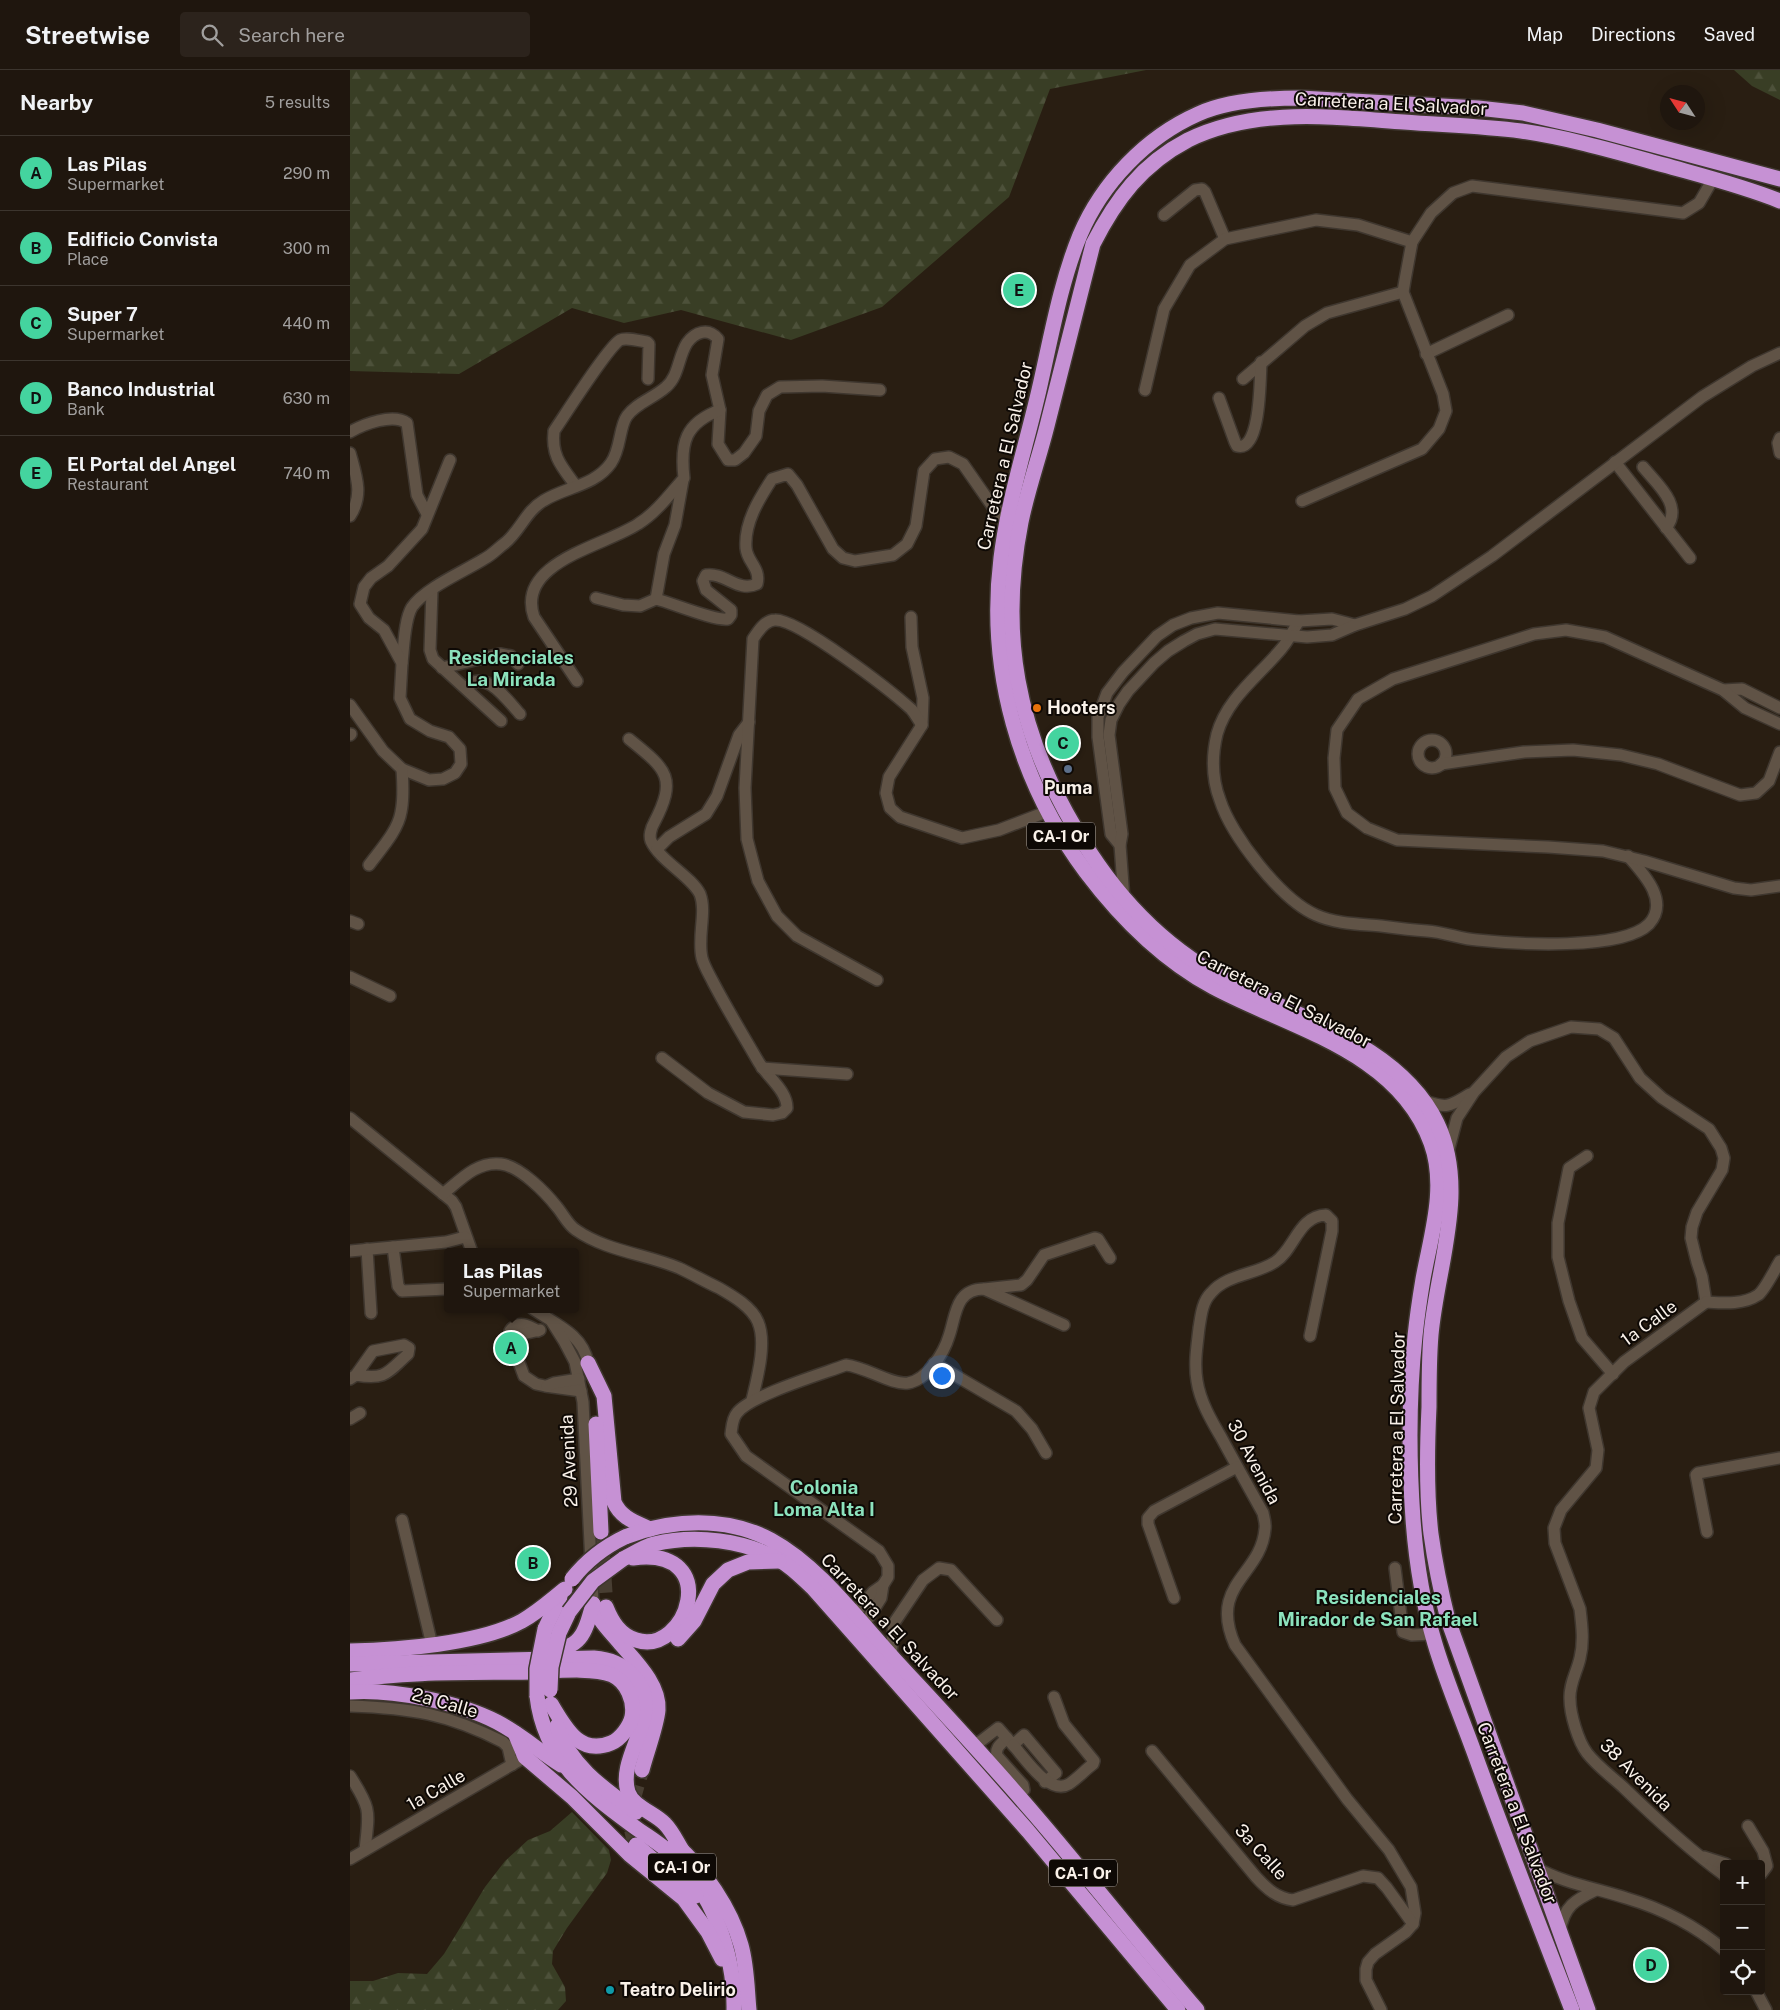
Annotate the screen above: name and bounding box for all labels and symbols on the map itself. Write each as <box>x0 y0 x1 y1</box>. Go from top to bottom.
north arrow <box>1660 85 1705 130</box>
street label: Carretera a El Salvador <box>1294 88 1488 119</box>
pin: E <box>1003 271 1035 309</box>
street label: Carretera a El Salvador <box>973 360 1036 552</box>
district label: Residenciales La Mirada <box>448 646 574 690</box>
place label: Hooters <box>1047 697 1115 718</box>
marker: Hooters <box>1031 702 1043 714</box>
pin: C <box>1047 724 1079 762</box>
marker: Puma <box>1062 763 1074 775</box>
place label: Puma <box>1044 777 1092 798</box>
road number: CA-1 Or <box>1027 822 1095 849</box>
street label: Carretera a El Salvador <box>1194 945 1375 1052</box>
street label: 1a Calle <box>1617 1295 1681 1350</box>
pin: A <box>495 1329 527 1367</box>
street label: Carretera a El Salvador <box>1384 1331 1409 1525</box>
your location <box>929 1363 955 1389</box>
street label: 29 Avenida <box>556 1414 581 1508</box>
street label: 30 Avenida <box>1223 1416 1286 1508</box>
district label: Colonia Loma Alta I <box>773 1476 875 1520</box>
pin: B <box>517 1544 549 1582</box>
street label: Carretera a El Salvador <box>817 1549 964 1704</box>
district label: Residenciales Mirador de San Rafael <box>1278 1586 1478 1630</box>
street label: 2a Calle <box>410 1683 481 1722</box>
street label: Carretera a El Salvador <box>1473 1719 1562 1907</box>
street label: 38 Avenida <box>1596 1734 1677 1815</box>
street label: 1a Calle <box>403 1764 469 1815</box>
street label: 3a Calle <box>1231 1819 1292 1884</box>
road number: CA-1 Or <box>648 1854 716 1880</box>
road number: CA-1 Or <box>1049 1860 1117 1886</box>
pin: D <box>1635 1946 1667 1984</box>
place label: Teatro Delirio <box>620 1979 736 2000</box>
marker: Teatro Delirio <box>604 1984 616 1996</box>

